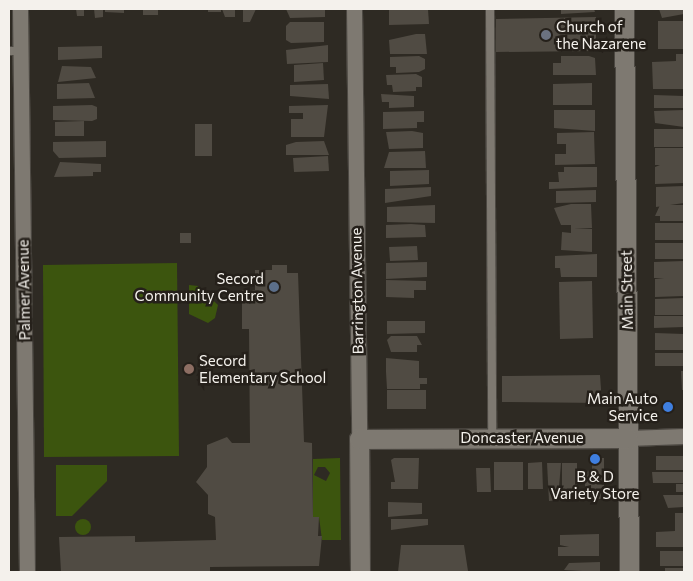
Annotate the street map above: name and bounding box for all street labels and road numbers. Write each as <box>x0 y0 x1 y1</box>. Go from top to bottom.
street label: Barrington Avenue <box>347 228 367 354</box>
street label: Palmer Avenue <box>14 239 34 341</box>
street label: Main Street <box>617 250 637 330</box>
street label: Doncaster Avenue <box>460 429 584 447</box>

